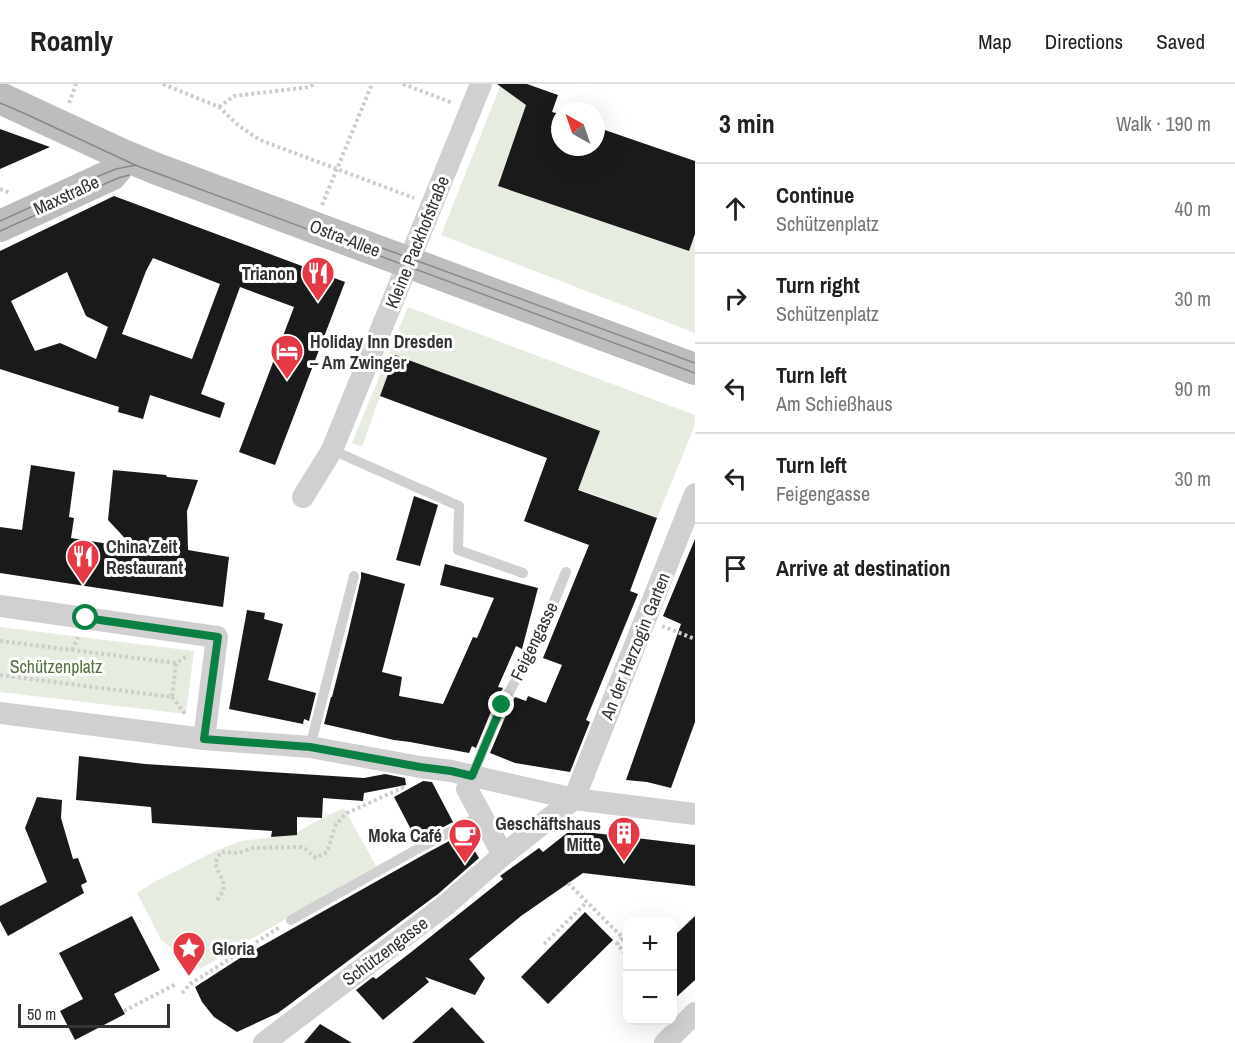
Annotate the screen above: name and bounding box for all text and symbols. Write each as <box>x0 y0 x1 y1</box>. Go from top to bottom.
text: Roamly <box>30 22 113 60</box>
text: Map <box>978 27 1012 56</box>
text: Directions <box>1045 27 1123 56</box>
text: Saved <box>1156 27 1205 56</box>
north arrow <box>551 102 605 156</box>
text: 3 min <box>719 106 775 141</box>
text: Walk · 190 m <box>1116 110 1211 137</box>
street label: Maxstraße <box>29 169 103 221</box>
street label: Kleine Packhofstraße <box>379 172 455 312</box>
text: Continue <box>776 180 854 210</box>
icon: ahead <box>719 192 752 225</box>
text: 40 m <box>1175 195 1211 222</box>
text: Schützenplatz <box>776 210 879 237</box>
street label: Ostra-Allee <box>306 213 384 263</box>
restaurant icon: Trianon <box>300 255 336 302</box>
place label: Trianon <box>242 261 295 286</box>
text: Turn right <box>776 270 860 300</box>
icon: right <box>719 282 752 315</box>
text: 30 m <box>1175 285 1211 312</box>
text: Schützenplatz <box>776 300 879 327</box>
place label: Holiday Inn Dresden – Am Zwinger <box>310 329 453 375</box>
hotel icon: Holiday Inn Dresden – Am Zwinger <box>269 333 305 380</box>
text: Turn left <box>776 360 847 390</box>
icon: left <box>719 372 752 405</box>
text: 90 m <box>1175 375 1211 402</box>
text: Am Schießhaus <box>776 390 893 417</box>
text: Turn left <box>776 450 847 480</box>
icon: left <box>719 462 752 495</box>
text: 30 m <box>1175 465 1211 492</box>
text: Feigengasse <box>776 480 870 507</box>
place label: China Zeit Restaurant <box>106 534 183 580</box>
restaurant icon: China Zeit Restaurant <box>65 538 101 585</box>
icon: arrive <box>719 552 752 585</box>
text: Arrive at destination <box>776 553 950 583</box>
street label: An der Herzogin Garten <box>594 569 676 724</box>
street label: Feigengasse <box>504 597 564 685</box>
route start <box>72 604 98 630</box>
park label: Schützenplatz <box>10 654 102 679</box>
route end <box>488 691 514 717</box>
place label: Geschäftshaus Mitte <box>495 811 601 857</box>
building icon: Geschäftshaus Mitte <box>606 815 642 862</box>
cafe icon: Moka Café <box>447 817 483 864</box>
place label: Moka Café <box>368 823 442 848</box>
street label: Schützengasse <box>337 911 433 991</box>
map controls <box>623 917 677 1025</box>
button: + <box>623 917 677 971</box>
place icon: Gloria <box>171 930 207 977</box>
place label: Gloria <box>212 936 255 961</box>
button: − <box>623 971 677 1025</box>
scale bar <box>18 1001 170 1028</box>
text: 50 m <box>27 1003 56 1025</box>

